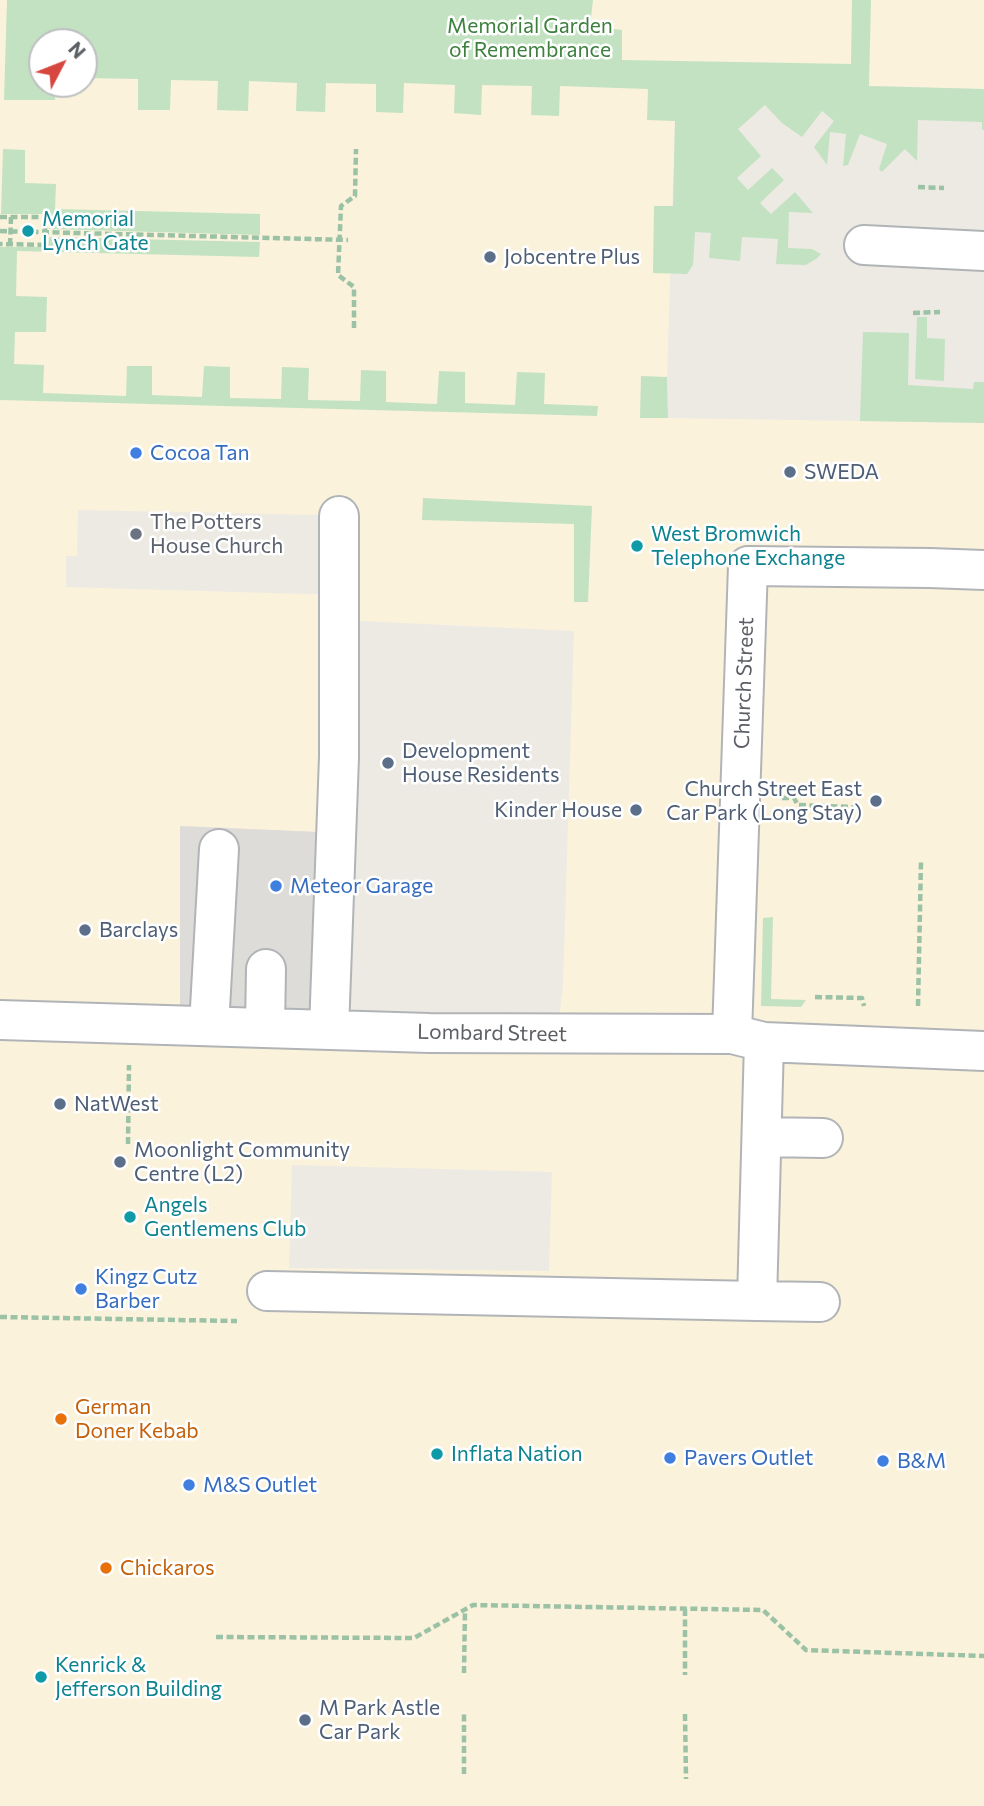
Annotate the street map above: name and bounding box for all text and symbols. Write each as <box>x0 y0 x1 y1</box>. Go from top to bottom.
park label: Memorial Garden of Remembrance <box>447 13 613 63</box>
north arrow <box>28 28 98 98</box>
text: N <box>64 37 91 63</box>
place label: Memorial Lynch Gate <box>42 206 149 256</box>
marker: Memorial Lynch Gate <box>20 223 36 239</box>
place label: Jobcentre Plus <box>504 244 640 270</box>
marker: Jobcentre Plus <box>482 249 498 265</box>
place label: Cocoa Tan <box>150 440 250 466</box>
marker: Cocoa Tan <box>128 445 144 461</box>
place label: SWEDA <box>804 459 879 485</box>
marker: SWEDA <box>782 464 798 480</box>
place label: The Potters House Church <box>150 509 283 559</box>
place label: West Bromwich Telephone Exchange <box>651 521 845 571</box>
marker: The Potters House Church <box>128 526 144 542</box>
marker: West Bromwich Telephone Exchange <box>629 538 645 554</box>
street label: Church Street <box>729 617 759 749</box>
place label: Development House Residents <box>402 738 559 788</box>
marker: Development House Residents <box>380 755 396 771</box>
place label: Church Street East Car Park (Long Stay) <box>666 776 862 826</box>
marker: Church Street East Car Park (Long Stay) <box>868 793 884 809</box>
place label: Kinder House <box>494 797 622 823</box>
marker: Kinder House <box>628 802 644 818</box>
place label: Meteor Garage <box>290 873 433 899</box>
marker: Meteor Garage <box>268 878 284 894</box>
place label: Barclays <box>99 917 178 943</box>
marker: Barclays <box>77 922 93 938</box>
street label: Lombard Street <box>417 1019 567 1047</box>
place label: NatWest <box>74 1091 159 1117</box>
marker: NatWest <box>52 1096 68 1112</box>
place label: Moonlight Community Centre (L2) <box>134 1137 350 1187</box>
marker: Moonlight Community Centre (L2) <box>112 1154 128 1170</box>
place label: Angels Gentlemens Club <box>144 1192 306 1242</box>
marker: Angels Gentlemens Club <box>122 1209 138 1225</box>
place label: Kingz Cutz Barber <box>95 1264 198 1314</box>
marker: Kingz Cutz Barber <box>73 1281 89 1297</box>
place label: German Doner Kebab <box>75 1394 199 1444</box>
marker: German Doner Kebab <box>53 1411 69 1427</box>
place label: Inflata Nation <box>451 1441 583 1467</box>
place label: Pavers Outlet <box>684 1445 813 1471</box>
marker: Inflata Nation <box>429 1446 445 1462</box>
place label: B&M <box>897 1448 946 1474</box>
marker: Pavers Outlet <box>662 1450 678 1466</box>
marker: B&M <box>875 1453 891 1469</box>
place label: M&S Outlet <box>203 1472 317 1498</box>
marker: M&S Outlet <box>181 1477 197 1493</box>
place label: Chickaros <box>120 1555 214 1581</box>
marker: Chickaros <box>98 1560 114 1576</box>
place label: Kenrick & Jefferson Building <box>55 1652 222 1702</box>
marker: Kenrick & Jefferson Building <box>33 1669 49 1685</box>
place label: M Park Astle Car Park <box>319 1695 440 1745</box>
marker: M Park Astle Car Park <box>297 1712 313 1728</box>

